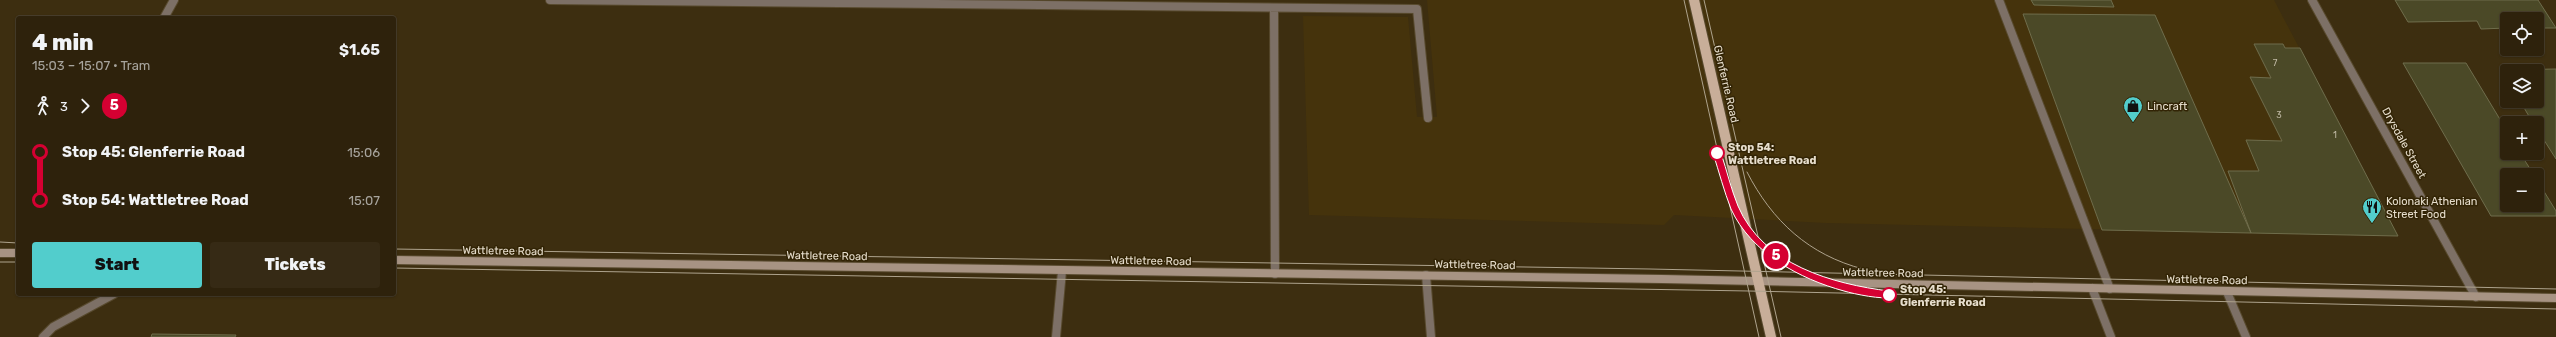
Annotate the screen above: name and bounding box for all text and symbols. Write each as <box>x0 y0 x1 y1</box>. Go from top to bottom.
map controls <box>2500 12 2544 212</box>
button: locate <box>2500 12 2544 56</box>
text: 4 min <box>32 29 94 56</box>
text: $1.65 <box>339 41 380 59</box>
street label: Glenferrie Road <box>1711 44 1741 124</box>
text: 15:03 – 15:07 · Tram <box>32 58 150 73</box>
house number: 7 <box>2273 58 2278 68</box>
button: layers <box>2500 64 2544 108</box>
icon: walk <box>32 95 54 117</box>
icon: forward <box>74 95 96 117</box>
shop icon: Lincraft <box>2122 95 2144 123</box>
text: 5 <box>110 97 119 114</box>
text: 3 <box>60 99 68 114</box>
place label: Lincraft <box>2147 100 2188 113</box>
street label: Drysdale Street <box>2379 105 2429 181</box>
house number: 3 <box>2276 110 2282 120</box>
button: + <box>2500 116 2544 160</box>
house number: 1 <box>2333 130 2337 140</box>
place label: Stop 54: Wattletree Road <box>1728 141 1817 167</box>
text: Stop 45: Glenferrie Road <box>62 143 245 161</box>
text: 15:06 <box>347 145 380 160</box>
marker: Stop 54: Wattletree Road <box>1709 145 1725 161</box>
button: − <box>2500 168 2544 212</box>
text: Stop 54: Wattletree Road <box>62 191 249 209</box>
text: 15:07 <box>348 193 380 208</box>
place label: Kolonaki Athenian Street Food <box>2386 195 2477 221</box>
restaurant icon: Kolonaki Athenian Street Food <box>2361 196 2383 224</box>
button: Start <box>32 242 202 288</box>
button: Tickets <box>210 242 380 288</box>
line badge: 5 <box>1763 243 1789 269</box>
street label: Wattletree Road <box>462 244 544 258</box>
text: 5 <box>1771 247 1781 264</box>
street label: Wattletree Road <box>786 249 868 263</box>
street label: Wattletree Road <box>1110 254 1192 268</box>
street label: Wattletree Road <box>1434 258 1516 272</box>
street label: Wattletree Road <box>1842 266 1924 280</box>
street label: Wattletree Road <box>2166 273 2248 287</box>
place label: Stop 45: Glenferrie Road <box>1900 283 1986 309</box>
marker: Stop 45: Glenferrie Road <box>1881 287 1897 303</box>

